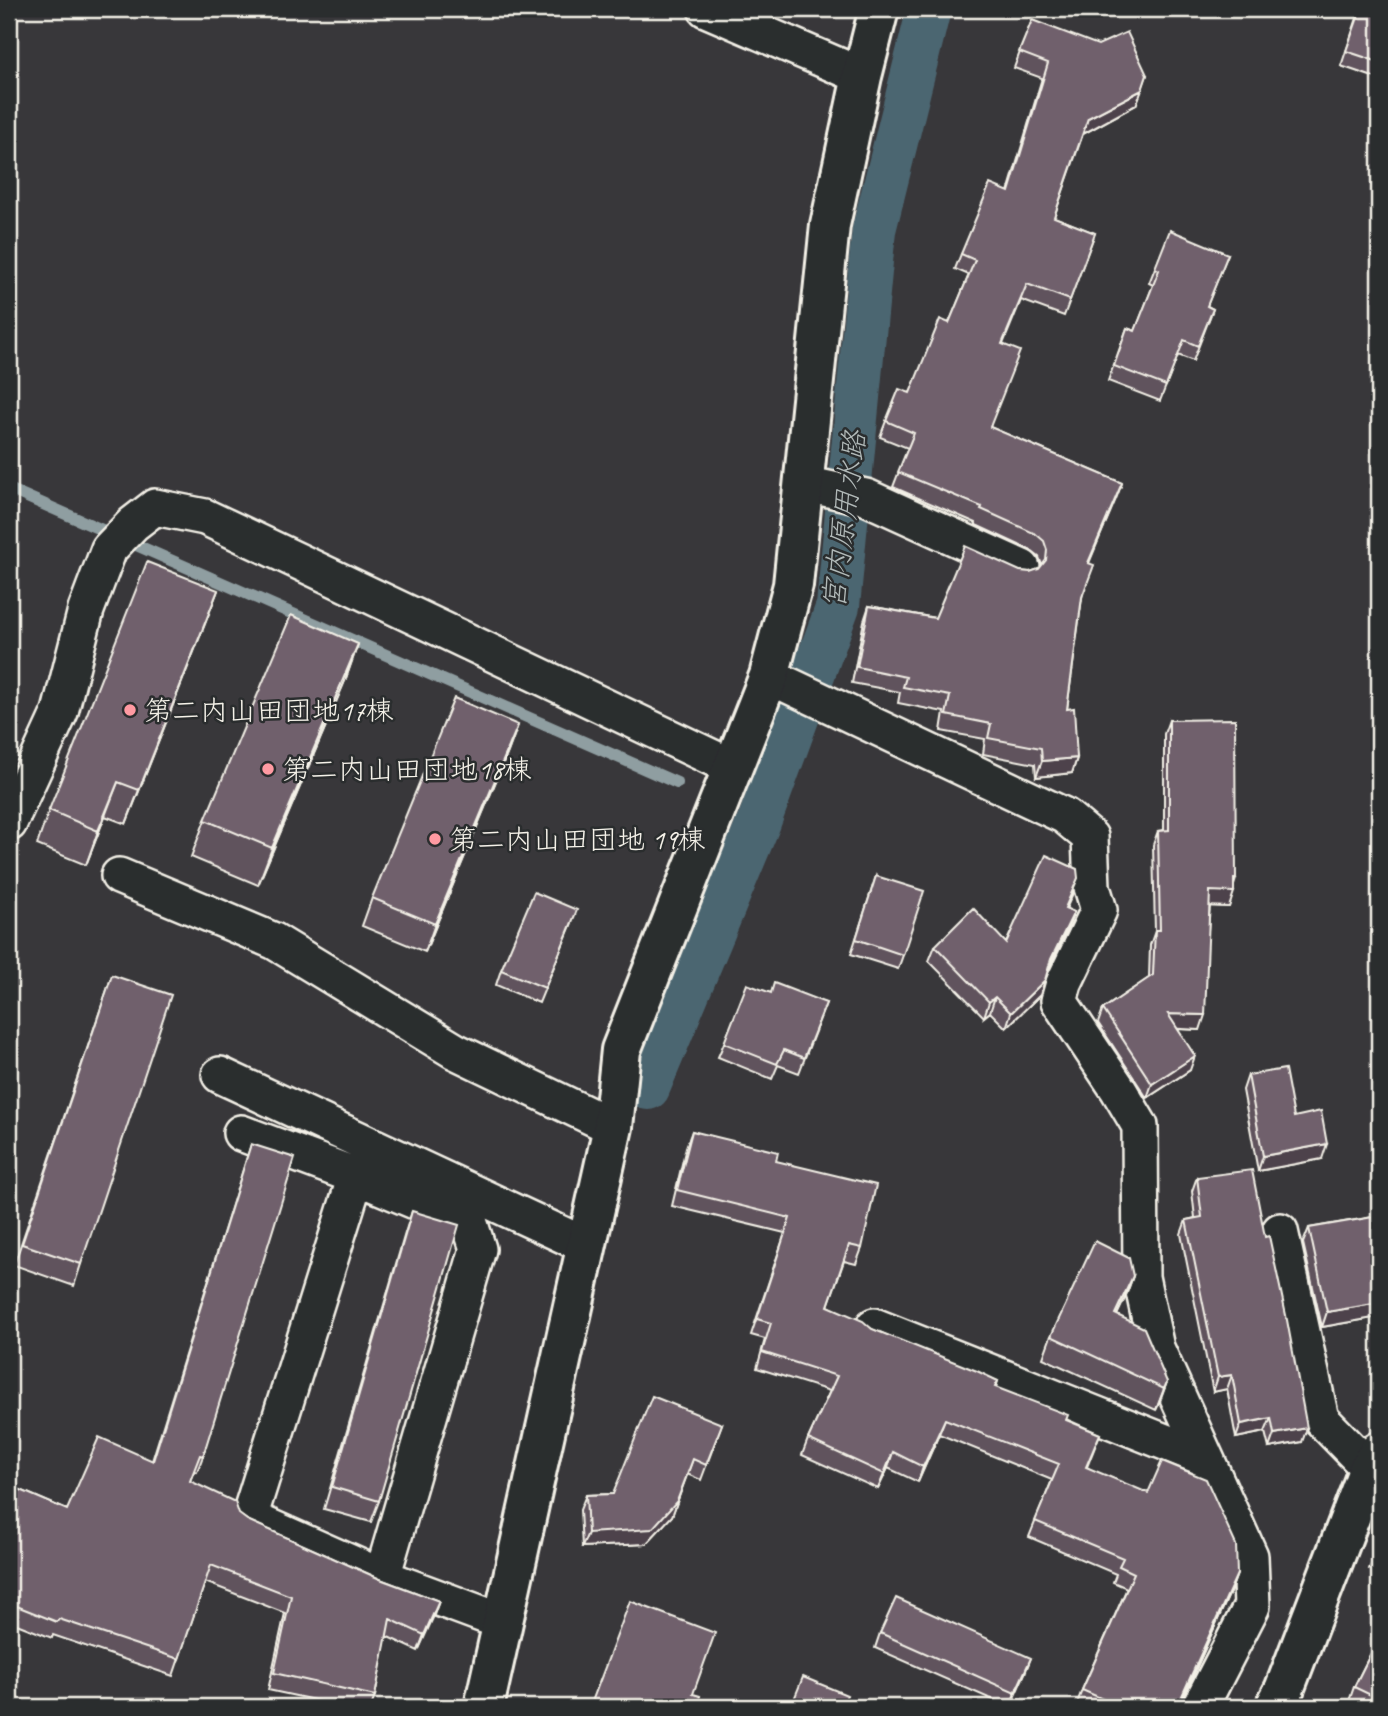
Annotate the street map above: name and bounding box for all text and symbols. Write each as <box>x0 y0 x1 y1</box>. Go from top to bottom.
water label: 宮内原用水路 <box>814 426 874 612</box>
place label: 第二内山田団地17棟 <box>144 693 393 728</box>
marker: 第二内山田団地17棟 <box>122 702 138 718</box>
place label: 第二内山田団地18棟 <box>282 752 531 787</box>
marker: 第二内山田団地18棟 <box>260 761 276 777</box>
place label: 第二内山田団地 19棟 <box>449 822 705 857</box>
marker: 第二内山田団地 19棟 <box>427 831 443 847</box>

